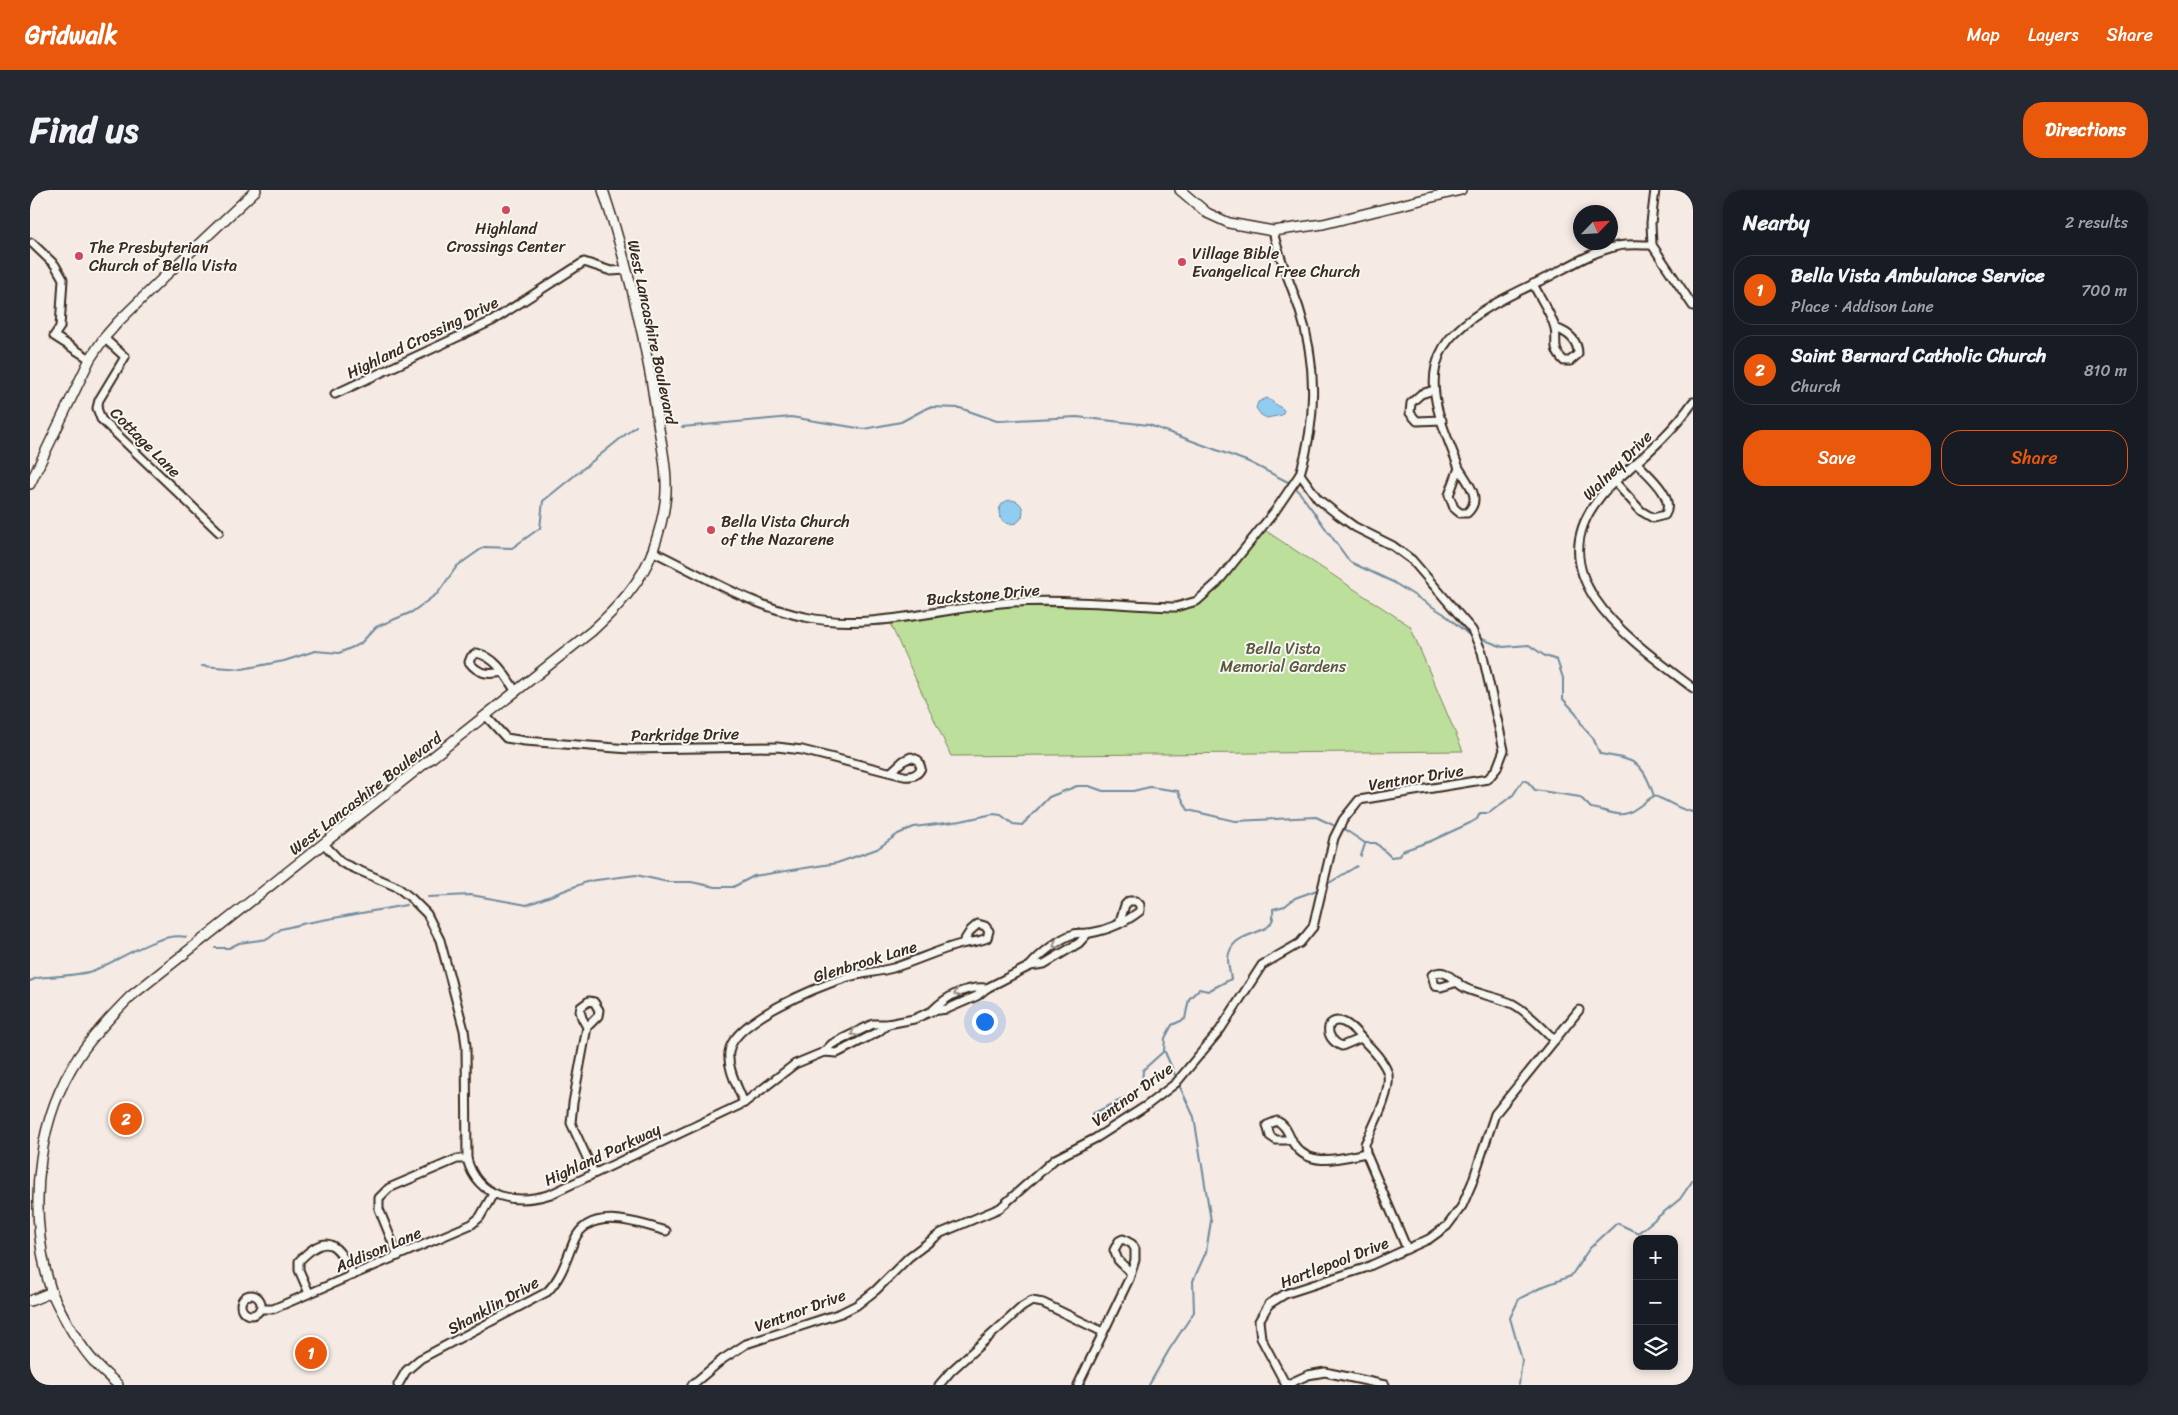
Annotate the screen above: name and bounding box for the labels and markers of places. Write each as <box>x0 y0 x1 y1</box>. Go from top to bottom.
marker: Highland Crossings Center <box>500 204 512 216</box>
place label: Highland Crossings Center <box>447 214 567 261</box>
place label: The Presbyterian Church of Bella Vista <box>89 233 237 280</box>
place label: Village Bible Evangelical Free Church <box>1192 239 1360 286</box>
marker: The Presbyterian Church of Bella Vista <box>73 250 85 262</box>
marker: Village Bible Evangelical Free Church <box>1176 256 1188 268</box>
place label: Bella Vista Church of the Nazarene <box>721 507 850 554</box>
marker: Bella Vista Church of the Nazarene <box>705 524 717 536</box>
pin: 2 <box>110 1100 142 1138</box>
pin: 1 <box>295 1334 327 1372</box>

